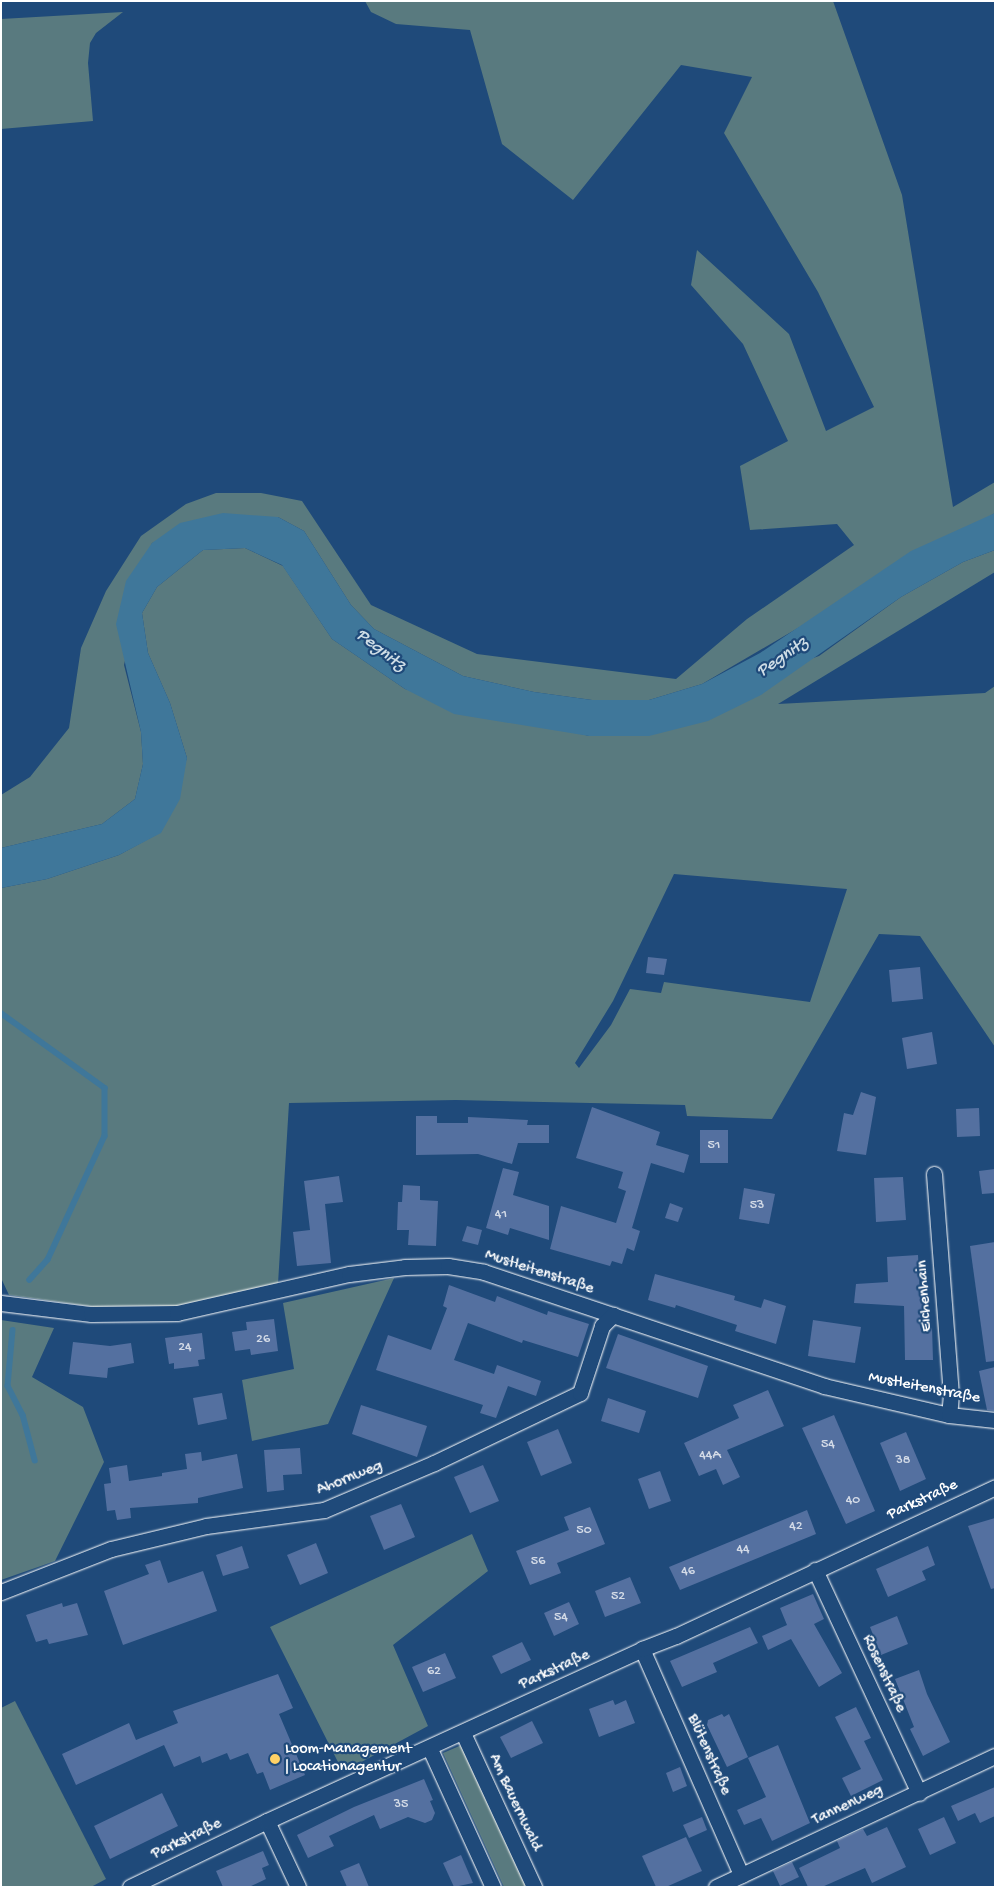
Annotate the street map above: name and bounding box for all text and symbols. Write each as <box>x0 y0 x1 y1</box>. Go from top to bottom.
water label: Pegnitz <box>351 625 409 677</box>
water label: Pegnitz <box>753 633 813 683</box>
house number: 51 <box>707 1138 721 1154</box>
house number: 53 <box>750 1198 764 1214</box>
house number: 41 <box>495 1207 507 1223</box>
street label: Mustleitenstraße <box>482 1246 596 1300</box>
street label: Eichenhain <box>914 1259 938 1333</box>
house number: 26 <box>256 1332 270 1348</box>
house number: 24 <box>178 1340 192 1356</box>
street label: Mustleitenstraße <box>866 1369 982 1409</box>
house number: 54 <box>821 1437 835 1453</box>
house number: 44A <box>699 1448 721 1464</box>
house number: 38 <box>896 1453 910 1469</box>
street label: Ahornweg <box>314 1457 386 1501</box>
street label: Parkstraße <box>885 1476 961 1526</box>
house number: 40 <box>846 1493 860 1509</box>
house number: 42 <box>789 1519 803 1535</box>
house number: 50 <box>576 1523 592 1539</box>
house number: 44 <box>736 1542 750 1558</box>
house number: 56 <box>531 1554 545 1570</box>
house number: 46 <box>681 1564 695 1580</box>
house number: 52 <box>611 1589 625 1605</box>
house number: 54 <box>554 1610 568 1626</box>
street label: Rosenstraße <box>857 1632 909 1716</box>
street label: Parkstraße <box>517 1646 593 1696</box>
house number: 62 <box>427 1664 441 1680</box>
street label: Blütenstraße <box>682 1712 734 1798</box>
place label: Loom-Management | Locationagentur <box>285 1740 411 1778</box>
street label: Am Bauernwald <box>483 1751 545 1855</box>
marker: Loom-Management | Locationagentur <box>269 1753 281 1765</box>
street label: Tannenweg <box>810 1781 886 1831</box>
house number: 35 <box>394 1797 408 1813</box>
street label: Parkstraße <box>149 1815 225 1865</box>

